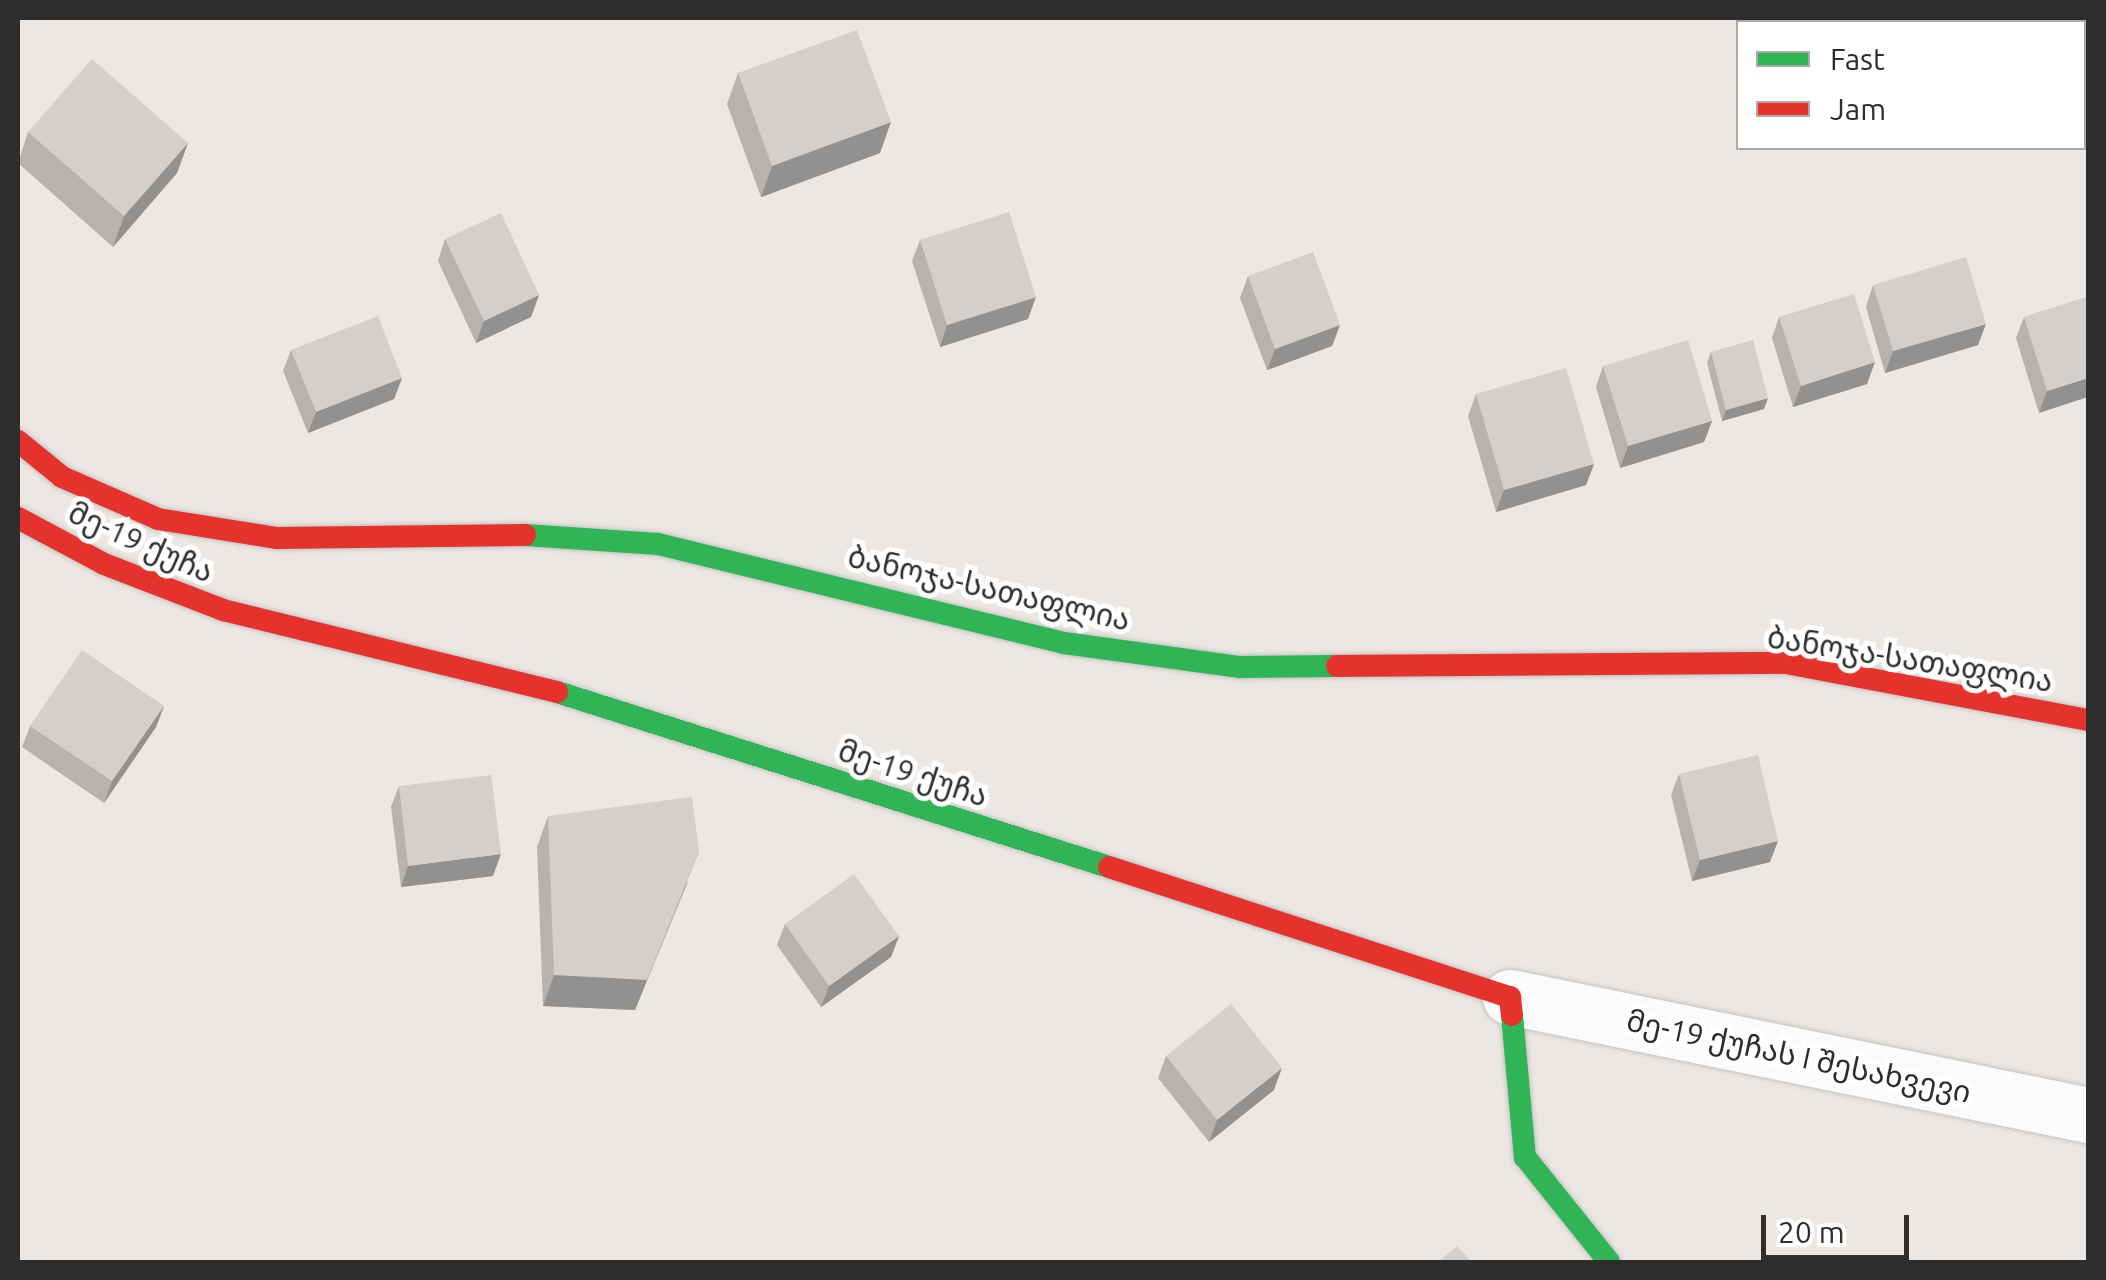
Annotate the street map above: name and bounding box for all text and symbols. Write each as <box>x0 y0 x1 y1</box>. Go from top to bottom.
legend <box>1736 20 2086 150</box>
text: Fast <box>1830 42 1885 76</box>
text: Jam <box>1830 92 1886 126</box>
street label: მე-19 ქუჩა <box>63 494 219 590</box>
street label: ბანოჯა-სათაფლია <box>844 538 1134 638</box>
street label: ბანოჯა-სათაფლია <box>1765 619 2055 699</box>
street label: მე-19 ქუჩა <box>834 732 992 814</box>
street label: მე-19 ქუჩას I შესახვევი <box>1624 1002 1974 1110</box>
scale bar <box>1766 1195 1914 1257</box>
text: 20 m <box>1778 1215 1845 1249</box>

